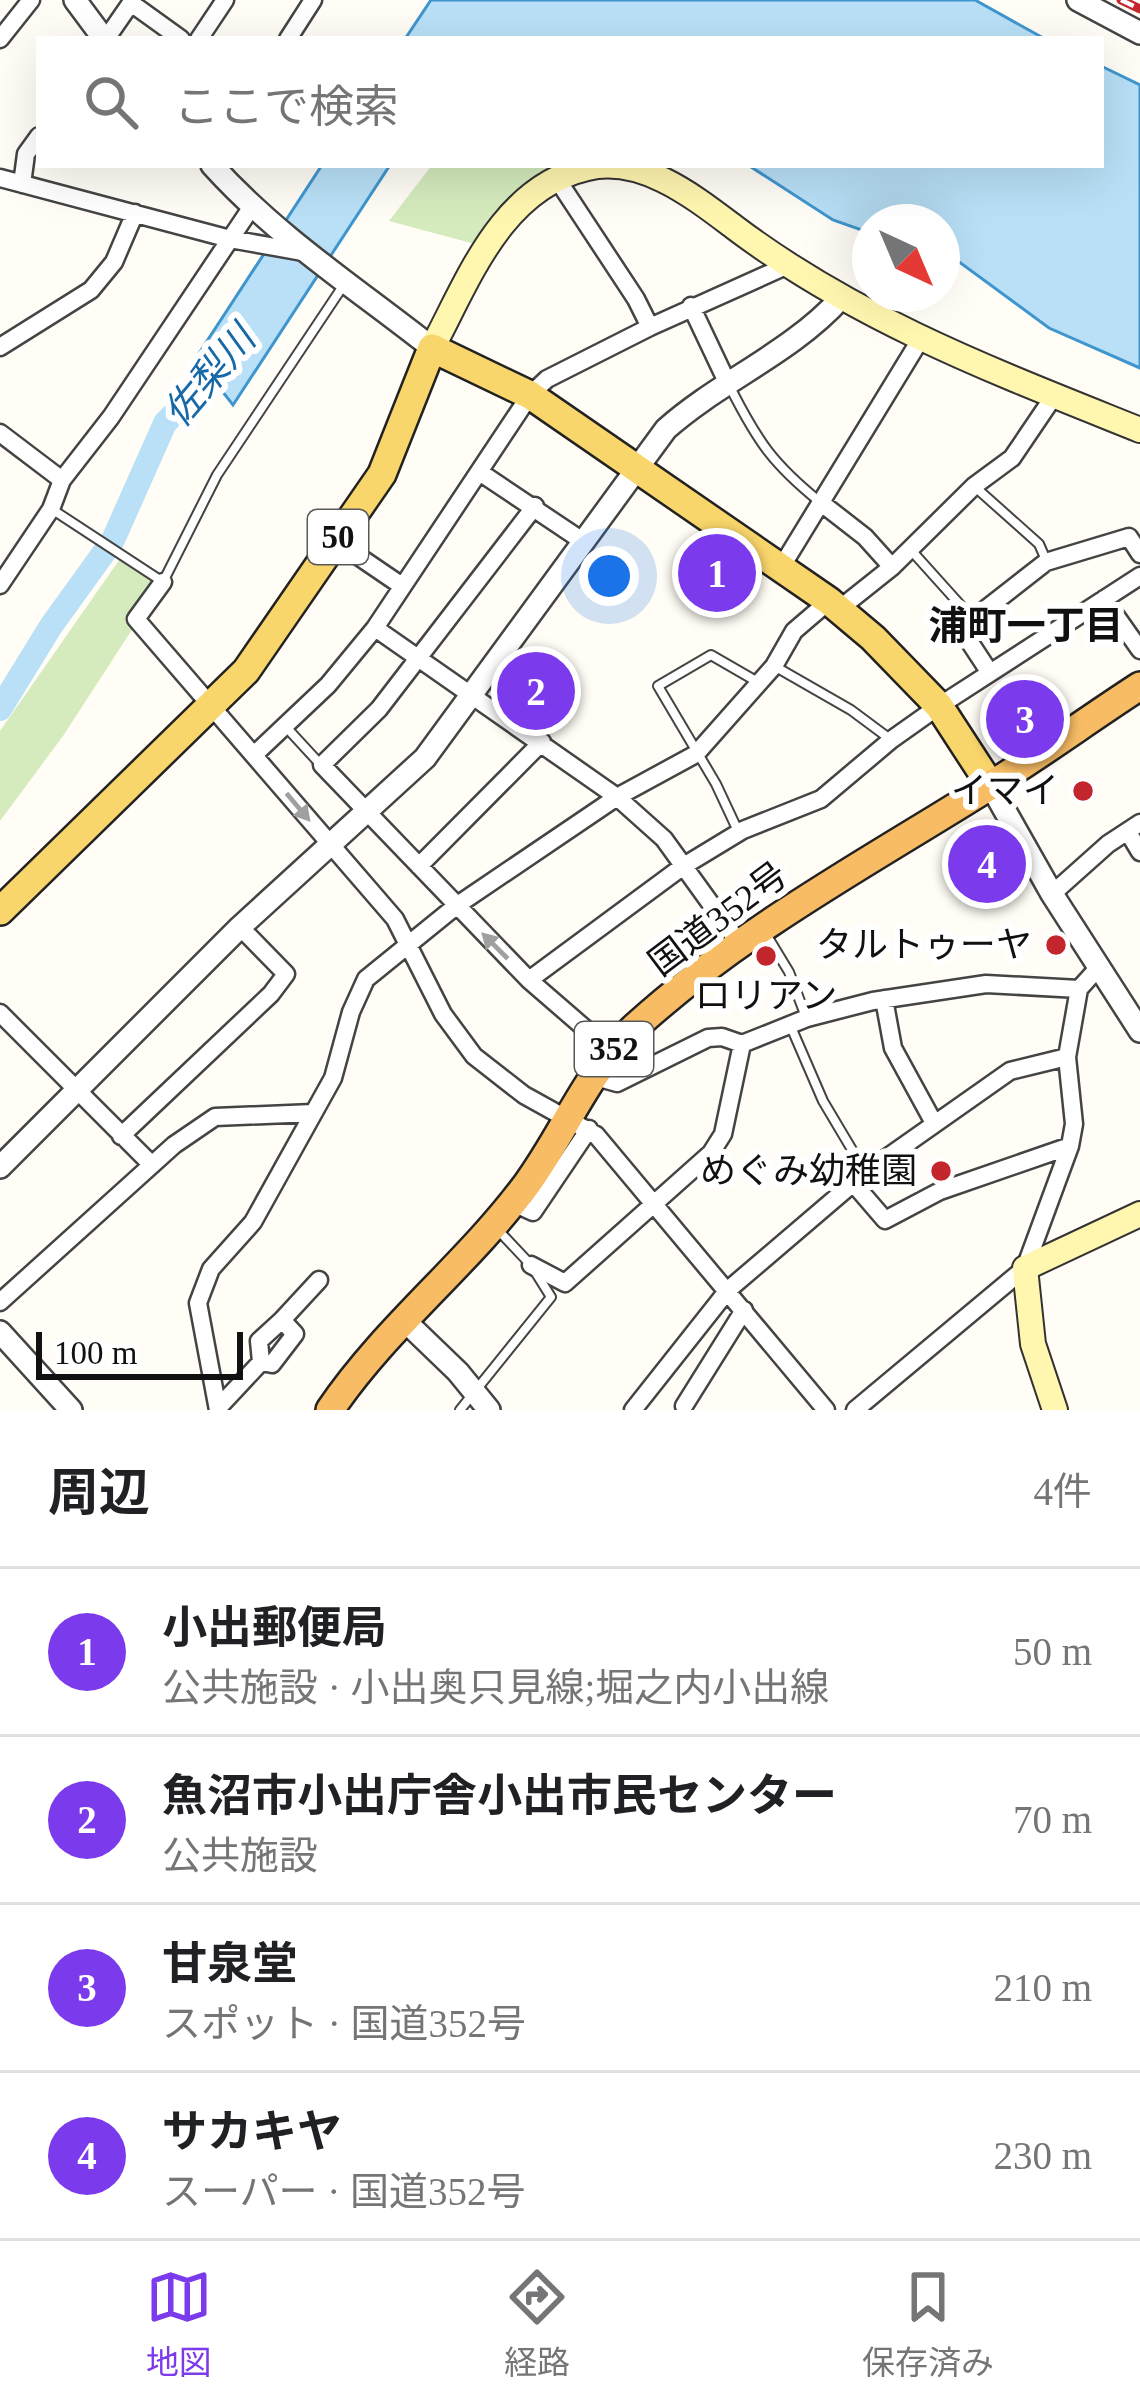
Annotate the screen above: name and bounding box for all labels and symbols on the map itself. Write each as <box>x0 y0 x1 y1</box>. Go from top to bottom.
north arrow <box>852 204 960 312</box>
water label: 佐梨川 <box>155 314 266 435</box>
road number: 50 <box>308 510 368 564</box>
pin: 1 <box>678 528 756 618</box>
your location <box>579 546 639 606</box>
district label: 浦町一丁目 <box>928 604 1124 647</box>
pin: 2 <box>497 646 575 736</box>
pin: 3 <box>986 674 1064 764</box>
place label: イマイ <box>951 771 1059 811</box>
marker: イマイ <box>1070 778 1096 804</box>
one-way arrow <box>285 791 311 822</box>
pin: 4 <box>948 819 1026 909</box>
street label: 国道352号 <box>641 854 795 984</box>
place label: タルトゥーヤ <box>816 925 1032 965</box>
one-way arrow <box>482 932 510 961</box>
marker: タルトゥーヤ <box>1043 932 1069 958</box>
marker: ロリアン <box>753 943 779 969</box>
place label: ロリアン <box>695 976 837 1016</box>
road number: 352 <box>575 1022 653 1076</box>
place label: めぐみ幼稚園 <box>700 1151 917 1191</box>
marker: めぐみ幼稚園 <box>928 1158 954 1184</box>
scale bar <box>36 1326 243 1379</box>

